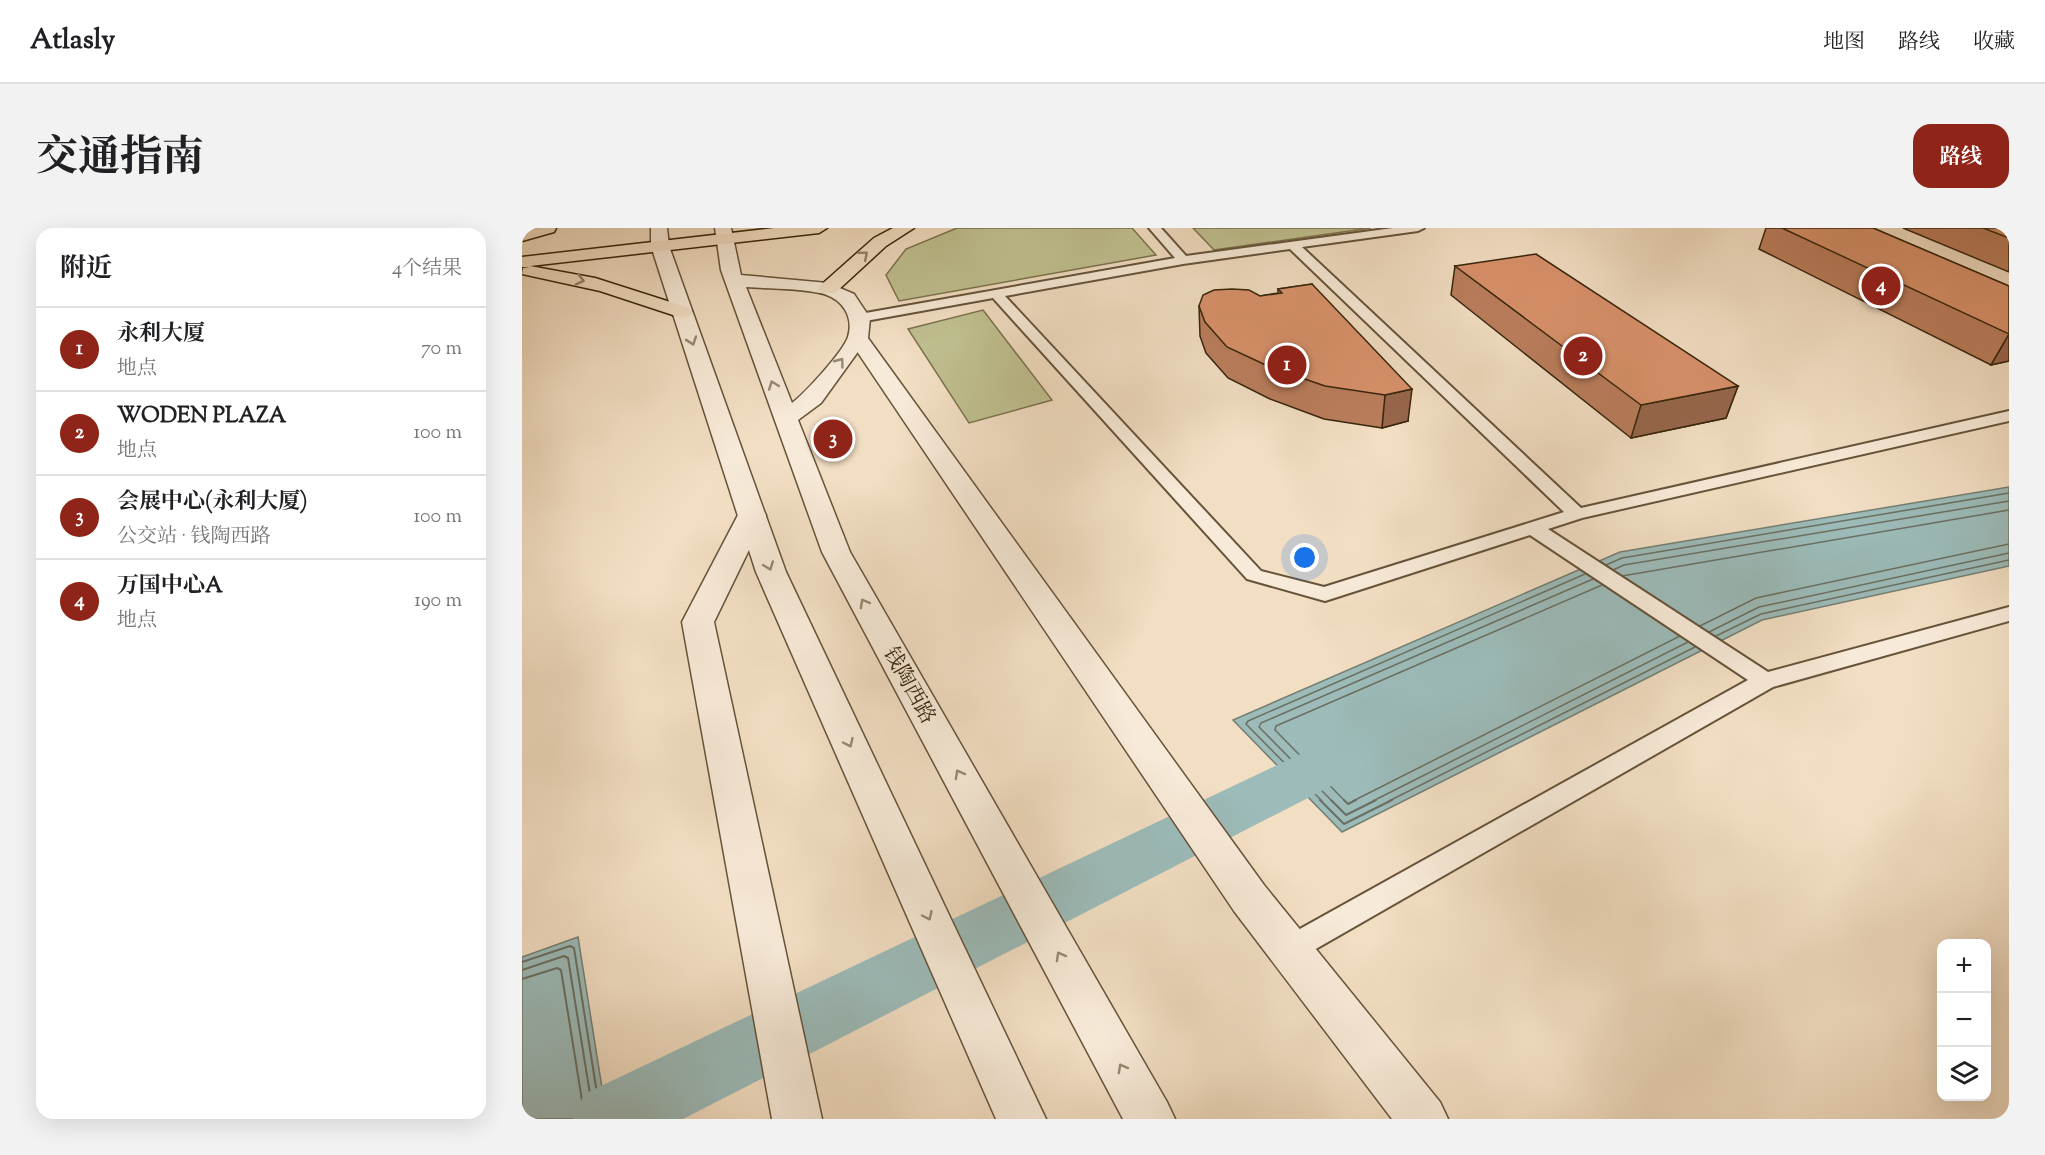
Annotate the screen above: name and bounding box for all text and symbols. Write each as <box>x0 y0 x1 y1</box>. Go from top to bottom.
text: Atlasly <box>30 21 115 61</box>
text: 地图 <box>1823 28 1865 58</box>
text: 路线 <box>1898 28 1940 58</box>
text: 收藏 <box>1973 28 2015 58</box>
button: 路线 <box>1913 124 2009 188</box>
text: 交通指南 <box>36 130 204 190</box>
text: 附近 <box>60 251 112 288</box>
one-way arrow <box>857 251 868 262</box>
text: 4个结果 <box>392 255 462 284</box>
pin: 4 <box>1862 264 1900 308</box>
one-way arrow <box>574 273 584 286</box>
text: 永利大厦 <box>117 319 205 351</box>
pin: 2 <box>1564 334 1602 378</box>
text: 1 <box>76 335 83 364</box>
text: 70 m <box>421 335 462 364</box>
one-way arrow <box>685 336 698 346</box>
pin: 1 <box>1268 342 1306 388</box>
text: 地点 <box>117 355 157 384</box>
one-way arrow <box>833 357 844 368</box>
one-way arrow <box>768 380 781 391</box>
text: WODEN PLAZA <box>117 401 286 433</box>
pin: 3 <box>814 416 852 462</box>
text: 2 <box>75 419 84 448</box>
text: 100 m <box>413 419 462 448</box>
text: 地点 <box>117 437 157 466</box>
text: 会展中心(永利大厦) <box>117 487 307 519</box>
text: 3 <box>75 503 84 532</box>
text: 100 m <box>413 503 462 532</box>
text: 公交站 · 钱陶西路 <box>117 523 271 552</box>
your location <box>1290 543 1319 572</box>
one-way arrow <box>761 560 774 571</box>
text: 万国中心A <box>117 571 223 603</box>
text: 4 <box>74 587 85 616</box>
text: 190 m <box>414 587 462 616</box>
one-way arrow <box>860 599 872 610</box>
text: 地点 <box>117 607 157 636</box>
street label: 钱陶西路 <box>875 642 942 730</box>
one-way arrow <box>842 737 854 748</box>
one-way arrow <box>955 770 966 780</box>
one-way arrow <box>921 909 933 920</box>
map controls <box>1937 939 1991 1101</box>
button: + <box>1937 939 1991 993</box>
one-way arrow <box>1056 951 1067 962</box>
button: − <box>1937 993 1991 1047</box>
button: layers <box>1937 1047 1991 1101</box>
one-way arrow <box>1118 1064 1129 1074</box>

